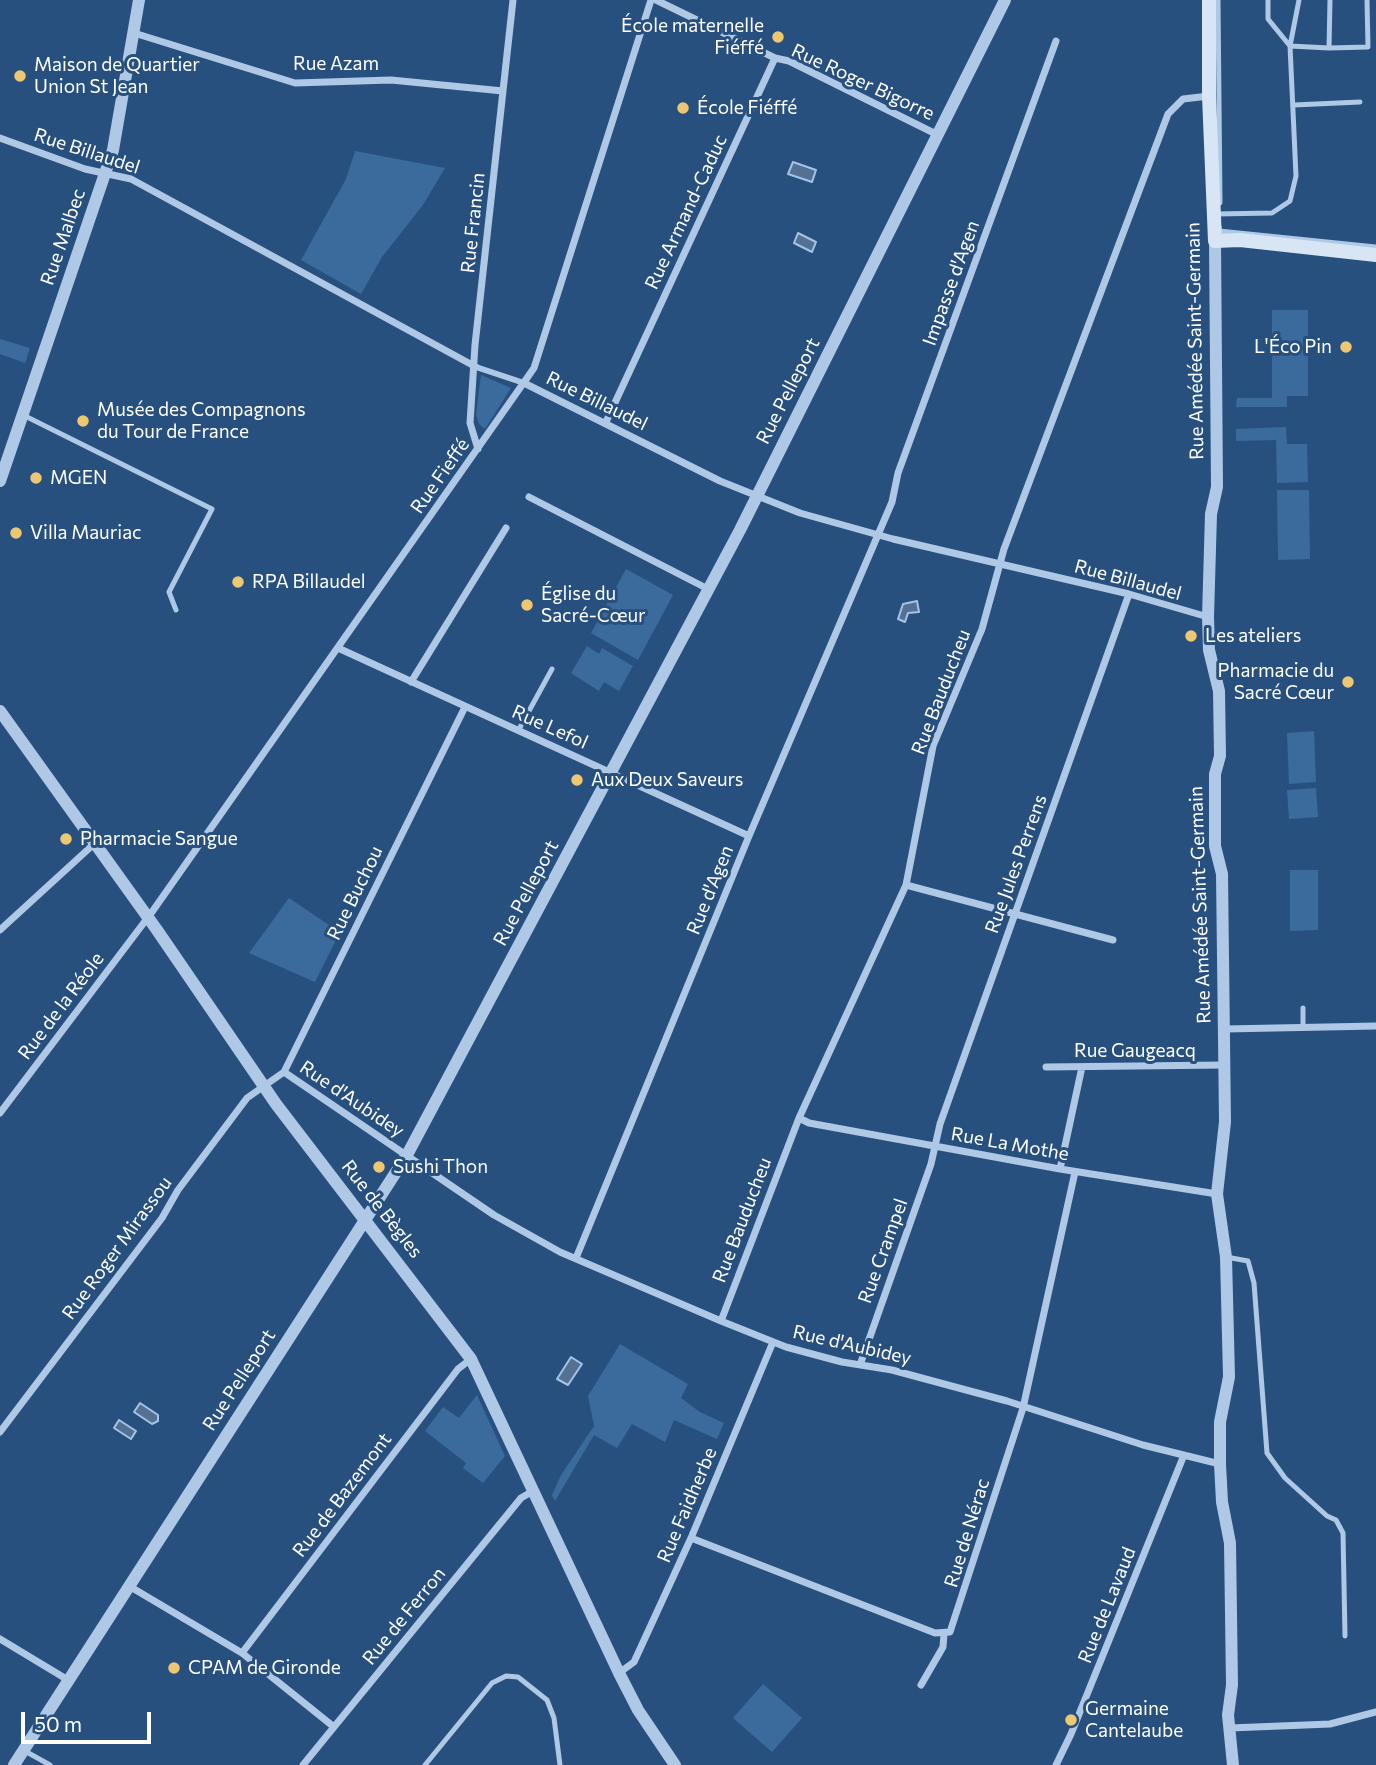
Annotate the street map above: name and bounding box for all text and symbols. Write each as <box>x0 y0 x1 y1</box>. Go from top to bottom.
place label: École maternelle Fiéffé <box>621 15 764 59</box>
marker: École maternelle Fiéffé <box>770 29 786 45</box>
street label: Rue Roger Bigorre <box>788 39 938 125</box>
street label: Rue Azam <box>293 53 379 75</box>
place label: Maison de Quartier Union St Jean <box>34 54 200 98</box>
marker: Maison de Quartier Union St Jean <box>12 68 28 84</box>
place label: École Fiéffé <box>697 97 797 119</box>
marker: École Fiéffé <box>675 100 691 116</box>
street label: Rue Billaudel <box>31 123 143 179</box>
street label: Rue Armand-Caduc <box>640 131 732 293</box>
street label: Rue Francin <box>456 172 490 274</box>
street label: Rue Malbec <box>36 186 90 288</box>
street label: Impasse d'Agen <box>918 217 984 349</box>
street label: Rue Amédée Saint-Germain <box>1182 222 1208 460</box>
street label: Rue Pelleport <box>751 334 825 448</box>
place label: L'Éco Pin <box>1254 336 1332 358</box>
marker: L'Éco Pin <box>1338 339 1354 355</box>
street label: Rue Billaudel <box>543 367 651 435</box>
place label: Musée des Compagnons du Tour de France <box>97 399 306 443</box>
marker: Musée des Compagnons du Tour de France <box>75 413 91 429</box>
street label: Rue Fieffé <box>406 434 474 518</box>
place label: MGEN <box>50 467 107 489</box>
marker: MGEN <box>28 470 44 486</box>
place label: Villa Mauriac <box>30 522 142 544</box>
marker: Villa Mauriac <box>8 525 24 541</box>
street label: Rue Billaudel <box>1072 555 1184 605</box>
place label: RPA Billaudel <box>252 571 366 593</box>
marker: RPA Billaudel <box>230 574 246 590</box>
place label: Église du Sacré-Cœur <box>541 583 646 627</box>
marker: Église du Sacré-Cœur <box>519 597 535 613</box>
place label: Les ateliers <box>1205 625 1301 647</box>
street label: Rue Bauducheu <box>907 626 975 758</box>
marker: Les ateliers <box>1183 628 1199 644</box>
place label: Pharmacie du Sacré Cœur <box>1218 660 1334 704</box>
marker: Pharmacie du Sacré Cœur <box>1340 674 1356 690</box>
street label: Rue Lefol <box>508 700 592 754</box>
place label: Aux Deux Saveurs <box>591 769 743 791</box>
marker: Aux Deux Saveurs <box>569 772 585 788</box>
street label: Rue Amédée Saint-Germain <box>1184 786 1216 1024</box>
street label: Rue Jules Perrens <box>980 791 1052 937</box>
place label: Pharmacie Sangue <box>80 828 238 850</box>
marker: Pharmacie Sangue <box>58 831 74 847</box>
street label: Rue Pelleport <box>489 836 563 950</box>
street label: Rue Buchou <box>322 842 388 944</box>
street label: Rue d'Agen <box>682 842 738 938</box>
street label: Rue de la Réole <box>13 948 109 1064</box>
street label: Rue Gaugeacq <box>1074 1040 1196 1062</box>
street label: Rue d'Aubidey <box>296 1056 408 1142</box>
street label: Rue La Mothe <box>949 1122 1071 1166</box>
street label: Rue Bauducheu <box>708 1154 776 1286</box>
street label: Rue de Bègles <box>337 1156 427 1262</box>
place label: Sushi Thon <box>393 1156 488 1178</box>
marker: Sushi Thon <box>371 1159 387 1175</box>
street label: Rue Roger Mirassou <box>57 1172 177 1324</box>
street label: Rue Crampel <box>853 1195 913 1307</box>
street label: Rue d'Aubidey <box>791 1320 913 1370</box>
street label: Rue Pelleport <box>198 1325 280 1435</box>
street label: Rue de Bazemont <box>288 1428 396 1562</box>
street label: Rue Faidherbe <box>652 1444 722 1566</box>
street label: Rue de Nérac <box>940 1476 994 1590</box>
street label: Rue de Lavaud <box>1073 1544 1141 1666</box>
street label: Rue de Ferron <box>358 1563 450 1669</box>
place label: CPAM de Gironde <box>188 1657 341 1679</box>
marker: CPAM de Gironde <box>166 1660 182 1676</box>
scale bar <box>24 1698 154 1742</box>
place label: Germaine Cantelaube <box>1085 1698 1183 1742</box>
text: 50 m <box>34 1711 82 1736</box>
marker: Germaine Cantelaube <box>1063 1712 1079 1728</box>

